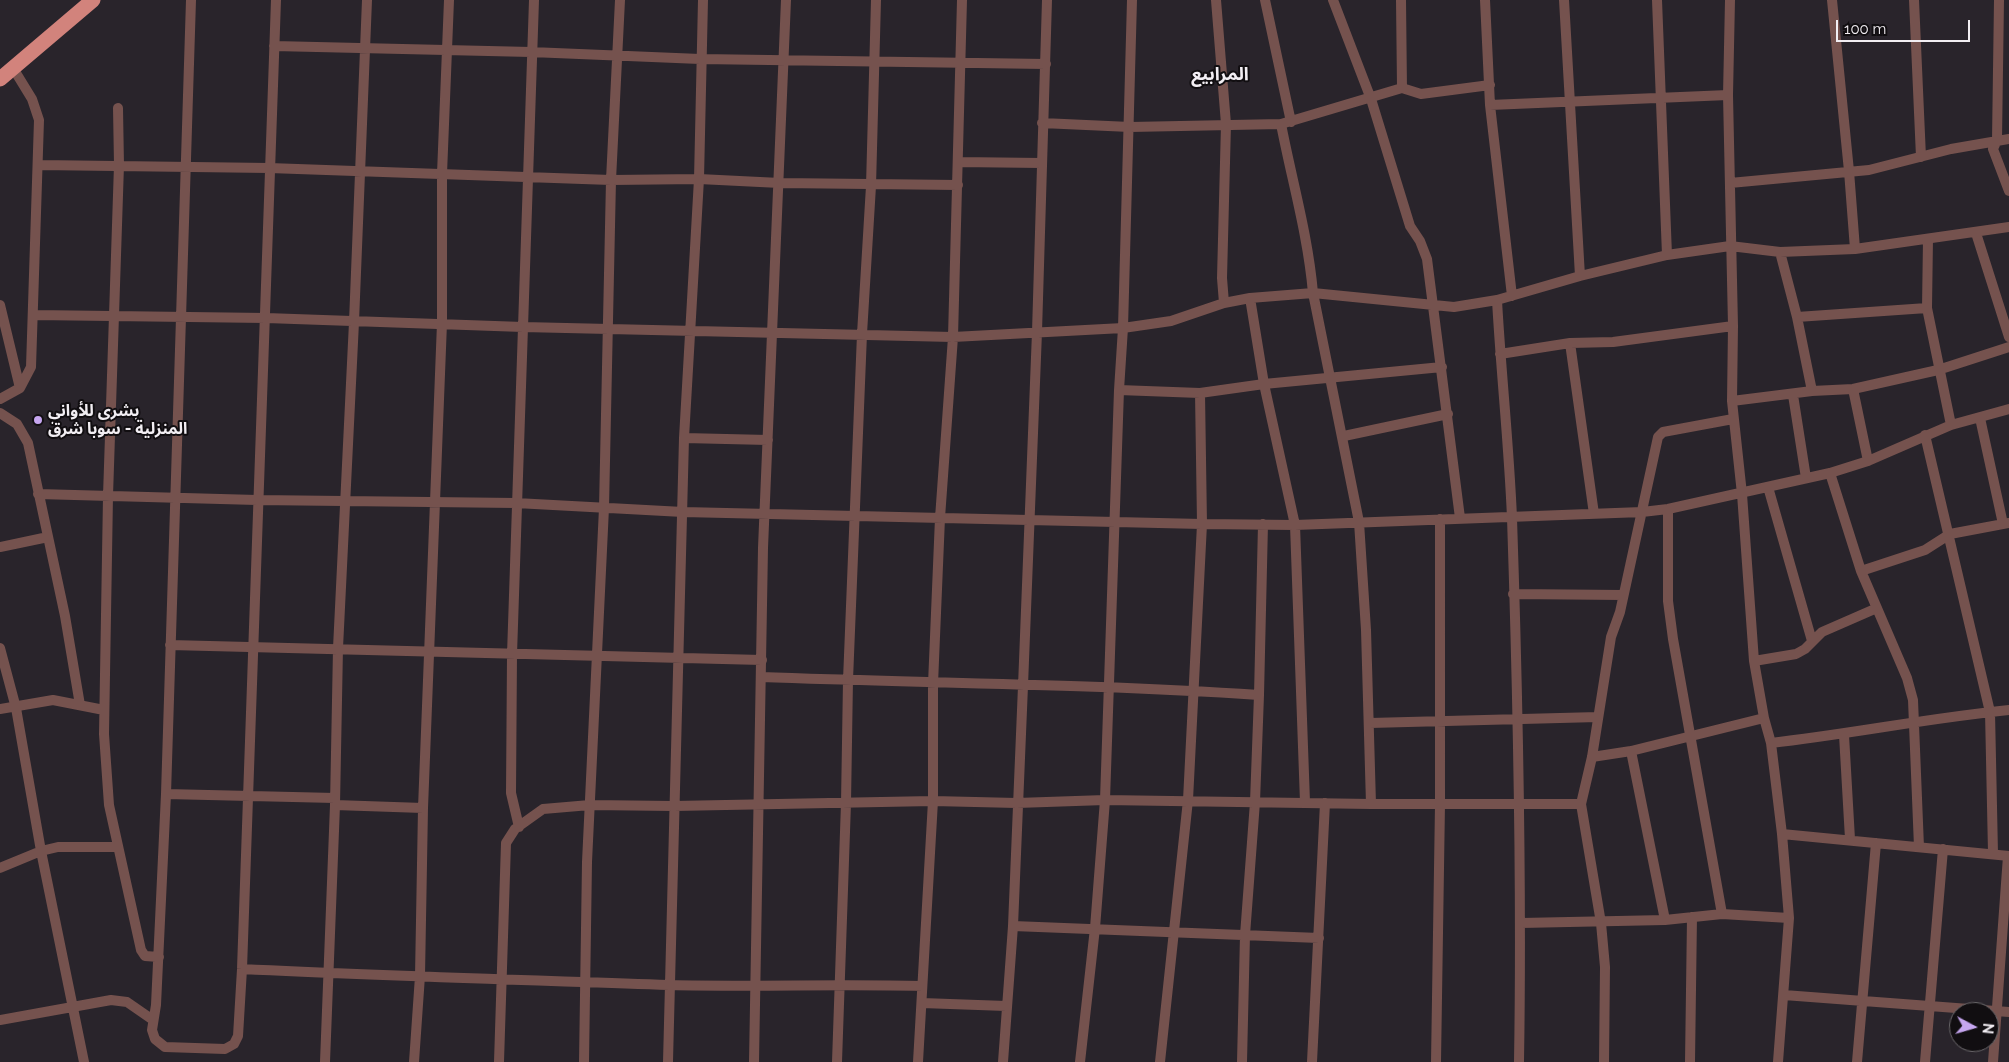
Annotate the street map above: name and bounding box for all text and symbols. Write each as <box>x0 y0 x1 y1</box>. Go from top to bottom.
scale bar <box>1839 10 1973 42</box>
text: 100 m <box>1844 20 1886 38</box>
district label: المرابيع <box>1191 64 1249 86</box>
place label: بشرى للأواني المنزلية - سوبا شرق <box>48 401 187 439</box>
marker: بشرى للأواني المنزلية - سوبا شرق <box>32 414 44 426</box>
north arrow <box>1949 1002 1999 1052</box>
text: N <box>1979 1022 1996 1035</box>

